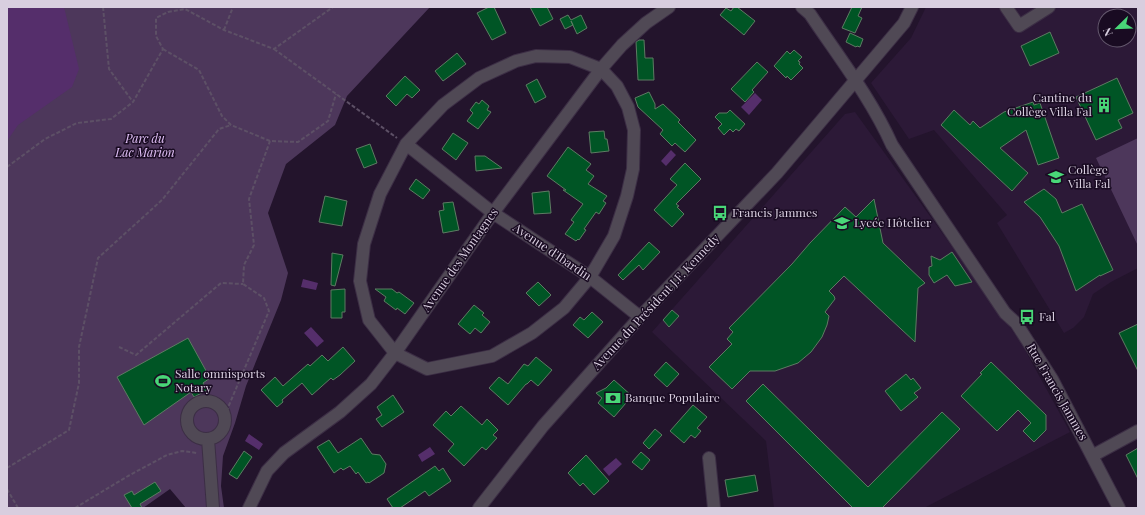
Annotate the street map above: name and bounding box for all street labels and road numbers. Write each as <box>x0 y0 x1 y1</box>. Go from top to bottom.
street label: Avenue des Montagnes <box>417 204 501 315</box>
street label: Avenue d'Ibardin <box>509 218 595 283</box>
street label: Avenue du Président J.F. Kennedy <box>587 230 723 373</box>
street label: Rue Francis Jammes <box>1024 340 1092 443</box>

